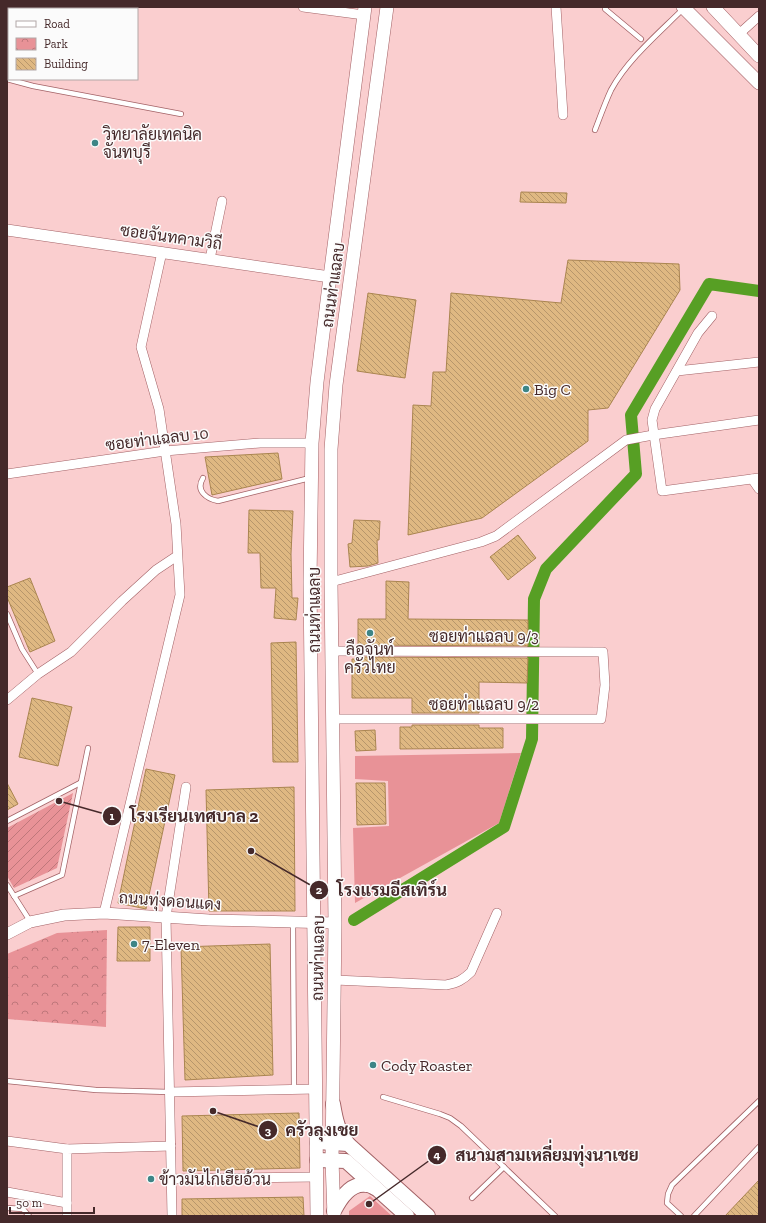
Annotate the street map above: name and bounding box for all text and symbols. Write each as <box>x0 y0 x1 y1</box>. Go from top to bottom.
legend <box>8 8 138 80</box>
text: Road <box>44 17 70 31</box>
text: Park <box>44 37 69 51</box>
text: Building <box>44 57 88 71</box>
place label: วิทยาลัยเทคนิค จันทบุรี <box>102 124 202 164</box>
marker: วิทยาลัยเทคนิค จันทบุรี <box>90 138 100 148</box>
street label: ซอยจันทคามวิถี <box>119 218 223 254</box>
street label: ถนนท่าแฉลบ <box>317 241 348 329</box>
place label: Big C <box>534 380 571 399</box>
marker: Big C <box>521 384 531 394</box>
street label: ซอยท่าแฉลบ 10 <box>104 422 210 455</box>
street label: ถนนท่าแฉลบ <box>304 567 324 653</box>
street label: ซอยท่าแฉลบ 9/3 <box>429 626 539 646</box>
marker: ลือจันท์ ครัวไทย <box>365 628 375 638</box>
place label: ลือจันท์ ครัวไทย <box>344 637 396 677</box>
street label: ซอยท่าแฉลบ 9/2 <box>429 694 539 714</box>
callout: โรงเรียนเทศบาล 2 <box>102 801 267 830</box>
text: โรงเรียนเทศบาล 2 <box>129 805 258 826</box>
text: 1 <box>110 809 115 823</box>
callout: โรงแรมอีสเทิร์น <box>309 875 455 904</box>
text: โรงแรมอีสเทิร์น <box>336 879 447 900</box>
text: 2 <box>316 883 323 897</box>
street label: ถนนทุ่งดอนแดง <box>118 887 222 916</box>
street label: ถนนท่าแฉลบ <box>307 915 328 1001</box>
place label: 7-Eleven <box>142 935 201 954</box>
marker: 7-Eleven <box>129 939 139 949</box>
place label: Cody Roaster <box>381 1056 473 1075</box>
marker: Cody Roaster <box>368 1060 378 1070</box>
callout: ครัวลุงเชย <box>258 1116 367 1145</box>
text: ครัวลุงเชย <box>285 1120 359 1142</box>
text: 3 <box>265 1124 272 1138</box>
text: สนามสามเหลี่ยมทุ่งนาเชย <box>455 1139 639 1167</box>
callout: สนามสามเหลี่ยมทุ่งนาเชย <box>427 1141 647 1170</box>
text: 4 <box>434 1148 441 1162</box>
place label: ข้าวมันไก่เฮียอ้วน <box>159 1168 271 1189</box>
marker: ข้าวมันไก่เฮียอ้วน <box>146 1174 156 1184</box>
scale bar <box>10 1189 94 1215</box>
text: 50 m <box>16 1196 43 1210</box>

